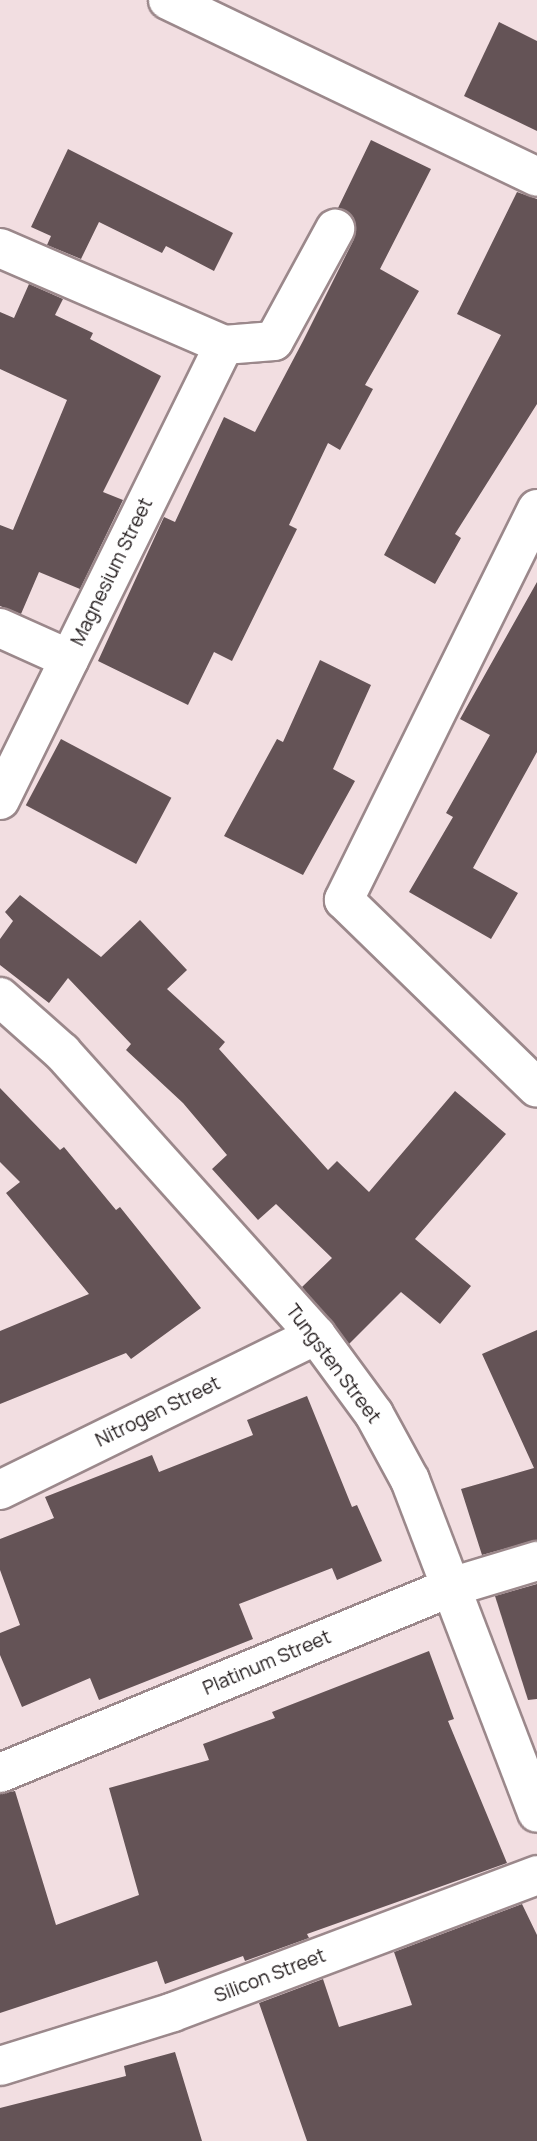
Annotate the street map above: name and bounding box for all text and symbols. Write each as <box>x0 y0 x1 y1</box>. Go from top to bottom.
street label: Magnesium Street <box>66 494 158 650</box>
street label: Tungsten Street <box>281 1300 385 1428</box>
street label: Nitrogen Street <box>92 1372 224 1452</box>
street label: Platinum Street <box>200 1626 334 1700</box>
street label: Silicon Street <box>211 1944 329 2008</box>

